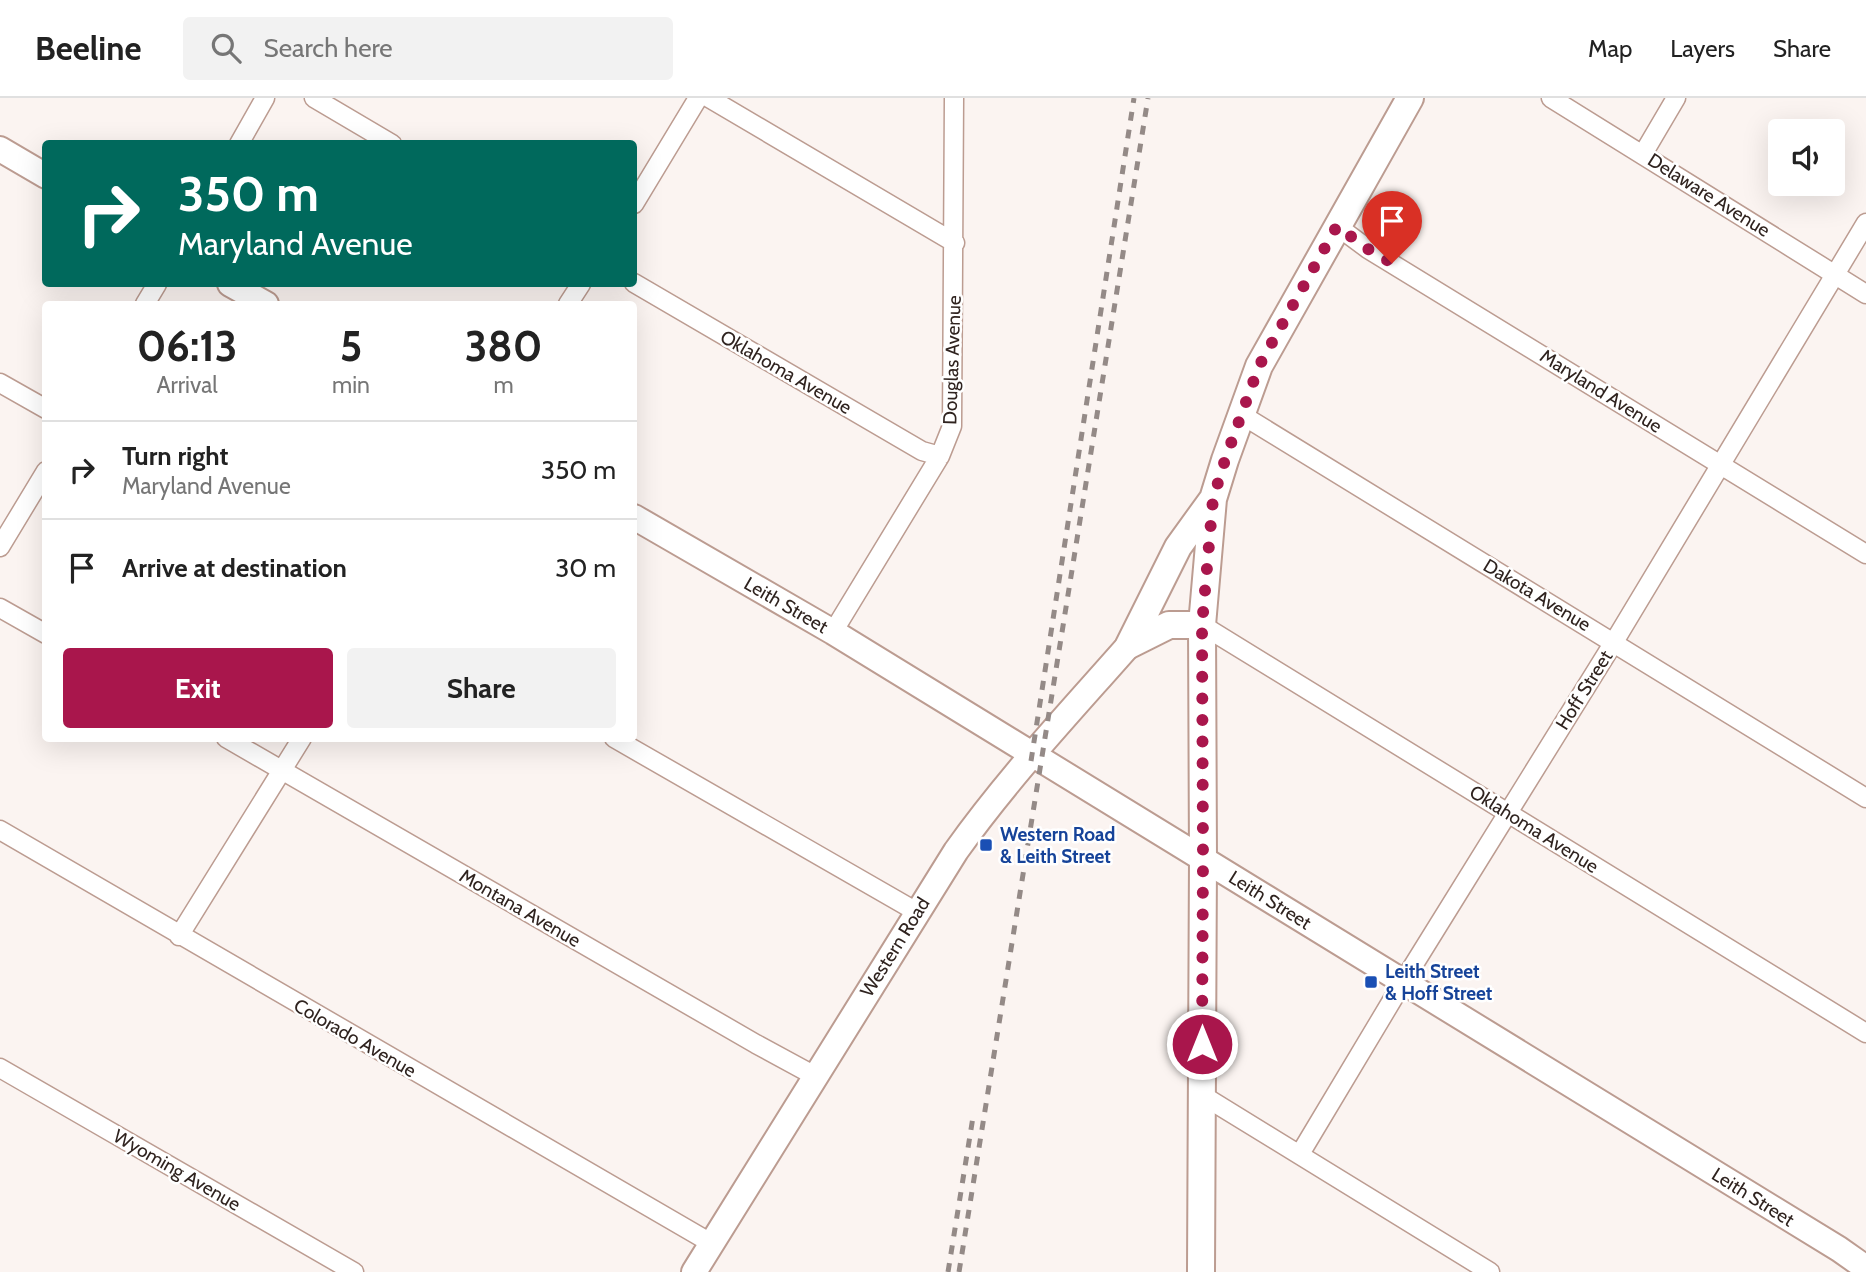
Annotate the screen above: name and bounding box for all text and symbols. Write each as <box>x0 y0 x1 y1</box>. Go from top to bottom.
search box <box>183 17 673 80</box>
text: Beeline <box>35 28 141 68</box>
icon: search <box>207 29 245 67</box>
text: Search here <box>263 32 393 64</box>
text: Map <box>1588 34 1632 63</box>
text: Layers <box>1670 34 1735 63</box>
text: Share <box>1773 34 1831 63</box>
map controls <box>1768 119 1845 196</box>
button: sound <box>1768 119 1845 196</box>
street label: Delaware Avenue <box>1644 148 1775 242</box>
text: 350 m <box>178 164 319 223</box>
icon: right <box>63 168 154 259</box>
pin <box>1362 191 1422 263</box>
icon: arrive <box>1373 202 1411 240</box>
text: Maryland Avenue <box>178 224 413 263</box>
street label: Douglas Avenue <box>938 295 966 425</box>
text: 06:13 <box>137 320 237 372</box>
text: 5 <box>340 320 362 372</box>
text: 380 <box>465 320 542 372</box>
street label: Oklahoma Avenue <box>716 325 856 419</box>
street label: Maryland Avenue <box>1536 344 1666 438</box>
text: Arrival <box>156 371 218 399</box>
text: min <box>332 371 370 399</box>
text: m <box>493 371 514 399</box>
text: Turn right <box>122 440 228 472</box>
icon: right <box>63 451 101 489</box>
text: 350 m <box>541 454 616 486</box>
text: Maryland Avenue <box>122 472 291 500</box>
icon: arrive <box>63 549 101 587</box>
text: Arrive at destination <box>122 552 347 584</box>
text: 30 m <box>555 552 616 584</box>
street label: Dakota Avenue <box>1479 554 1595 636</box>
street label: Leith Street <box>740 572 832 638</box>
street label: Hoff Street <box>1551 646 1618 734</box>
button: Exit <box>63 648 333 728</box>
button: Share <box>347 648 616 728</box>
street label: Oklahoma Avenue <box>1465 780 1603 878</box>
place label: Western Road & Leith Street <box>1000 823 1115 868</box>
marker: Western Road & Leith Street <box>978 837 994 853</box>
street label: Montana Avenue <box>455 864 585 952</box>
street label: Leith Street <box>1225 866 1316 935</box>
street label: Western Road <box>855 893 935 1001</box>
place label: Leith Street & Hoff Street <box>1385 960 1493 1005</box>
marker: Leith Street & Hoff Street <box>1363 974 1379 990</box>
street label: Colorado Avenue <box>290 994 420 1082</box>
position arrow <box>1165 1007 1239 1081</box>
street label: Wyoming Avenue <box>109 1124 245 1216</box>
street label: Leith Street <box>1708 1163 1799 1232</box>

